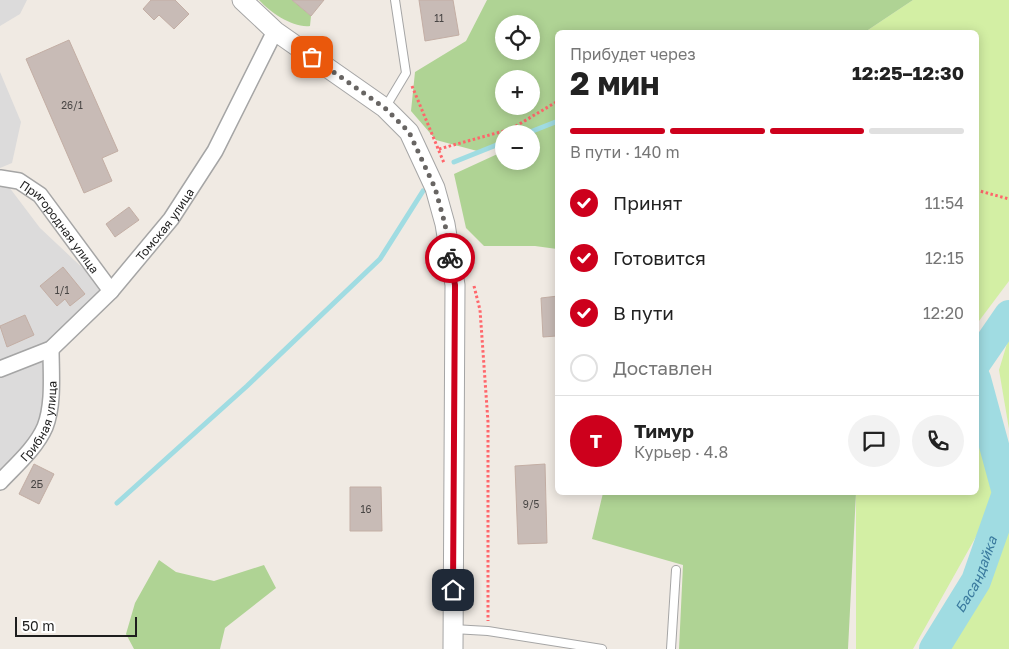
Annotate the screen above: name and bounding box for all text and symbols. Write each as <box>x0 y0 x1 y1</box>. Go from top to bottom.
house number: 11 <box>434 12 444 24</box>
map controls <box>495 15 540 170</box>
button: locate <box>495 15 540 60</box>
pin <box>291 36 333 78</box>
icon: bag <box>298 43 326 71</box>
text: Прибудет через <box>570 44 696 64</box>
text: 12:25–12:30 <box>852 61 964 84</box>
text: 2 мин <box>570 64 660 102</box>
button: + <box>495 70 540 115</box>
house number: 26/1 <box>61 99 83 111</box>
button: − <box>495 125 540 170</box>
text: В пути · 140 m <box>570 142 680 162</box>
street label: Пригородная улица <box>17 177 103 276</box>
street label: Томская улица <box>132 185 197 263</box>
icon: check <box>570 189 598 217</box>
text: Принят <box>613 191 682 214</box>
text: 11:54 <box>925 193 964 213</box>
courier <box>425 233 475 283</box>
icon: bike <box>436 244 464 272</box>
icon: check <box>570 244 598 272</box>
text: Готовится <box>613 246 706 269</box>
text: 12:15 <box>925 248 964 268</box>
house number: 1/1 <box>55 284 69 296</box>
icon: check <box>570 299 598 327</box>
text: В пути <box>613 301 674 324</box>
text: 12:20 <box>923 303 964 323</box>
text: Доставлен <box>613 356 713 379</box>
street label: Грибная улица <box>17 381 59 464</box>
button: chat <box>848 415 900 467</box>
button: phone <box>912 415 964 467</box>
text: Тимур <box>634 419 694 442</box>
text: Т <box>590 429 602 452</box>
text: Курьер · 4.8 <box>634 442 728 462</box>
house number: 2Б <box>31 478 44 490</box>
house number: 9/5 <box>523 498 540 510</box>
house number: 16 <box>361 503 371 515</box>
water label: Басандайка <box>950 533 1000 615</box>
pin <box>432 569 474 611</box>
icon: home <box>439 576 467 604</box>
scale bar <box>15 614 138 637</box>
text: 50 m <box>22 617 55 634</box>

